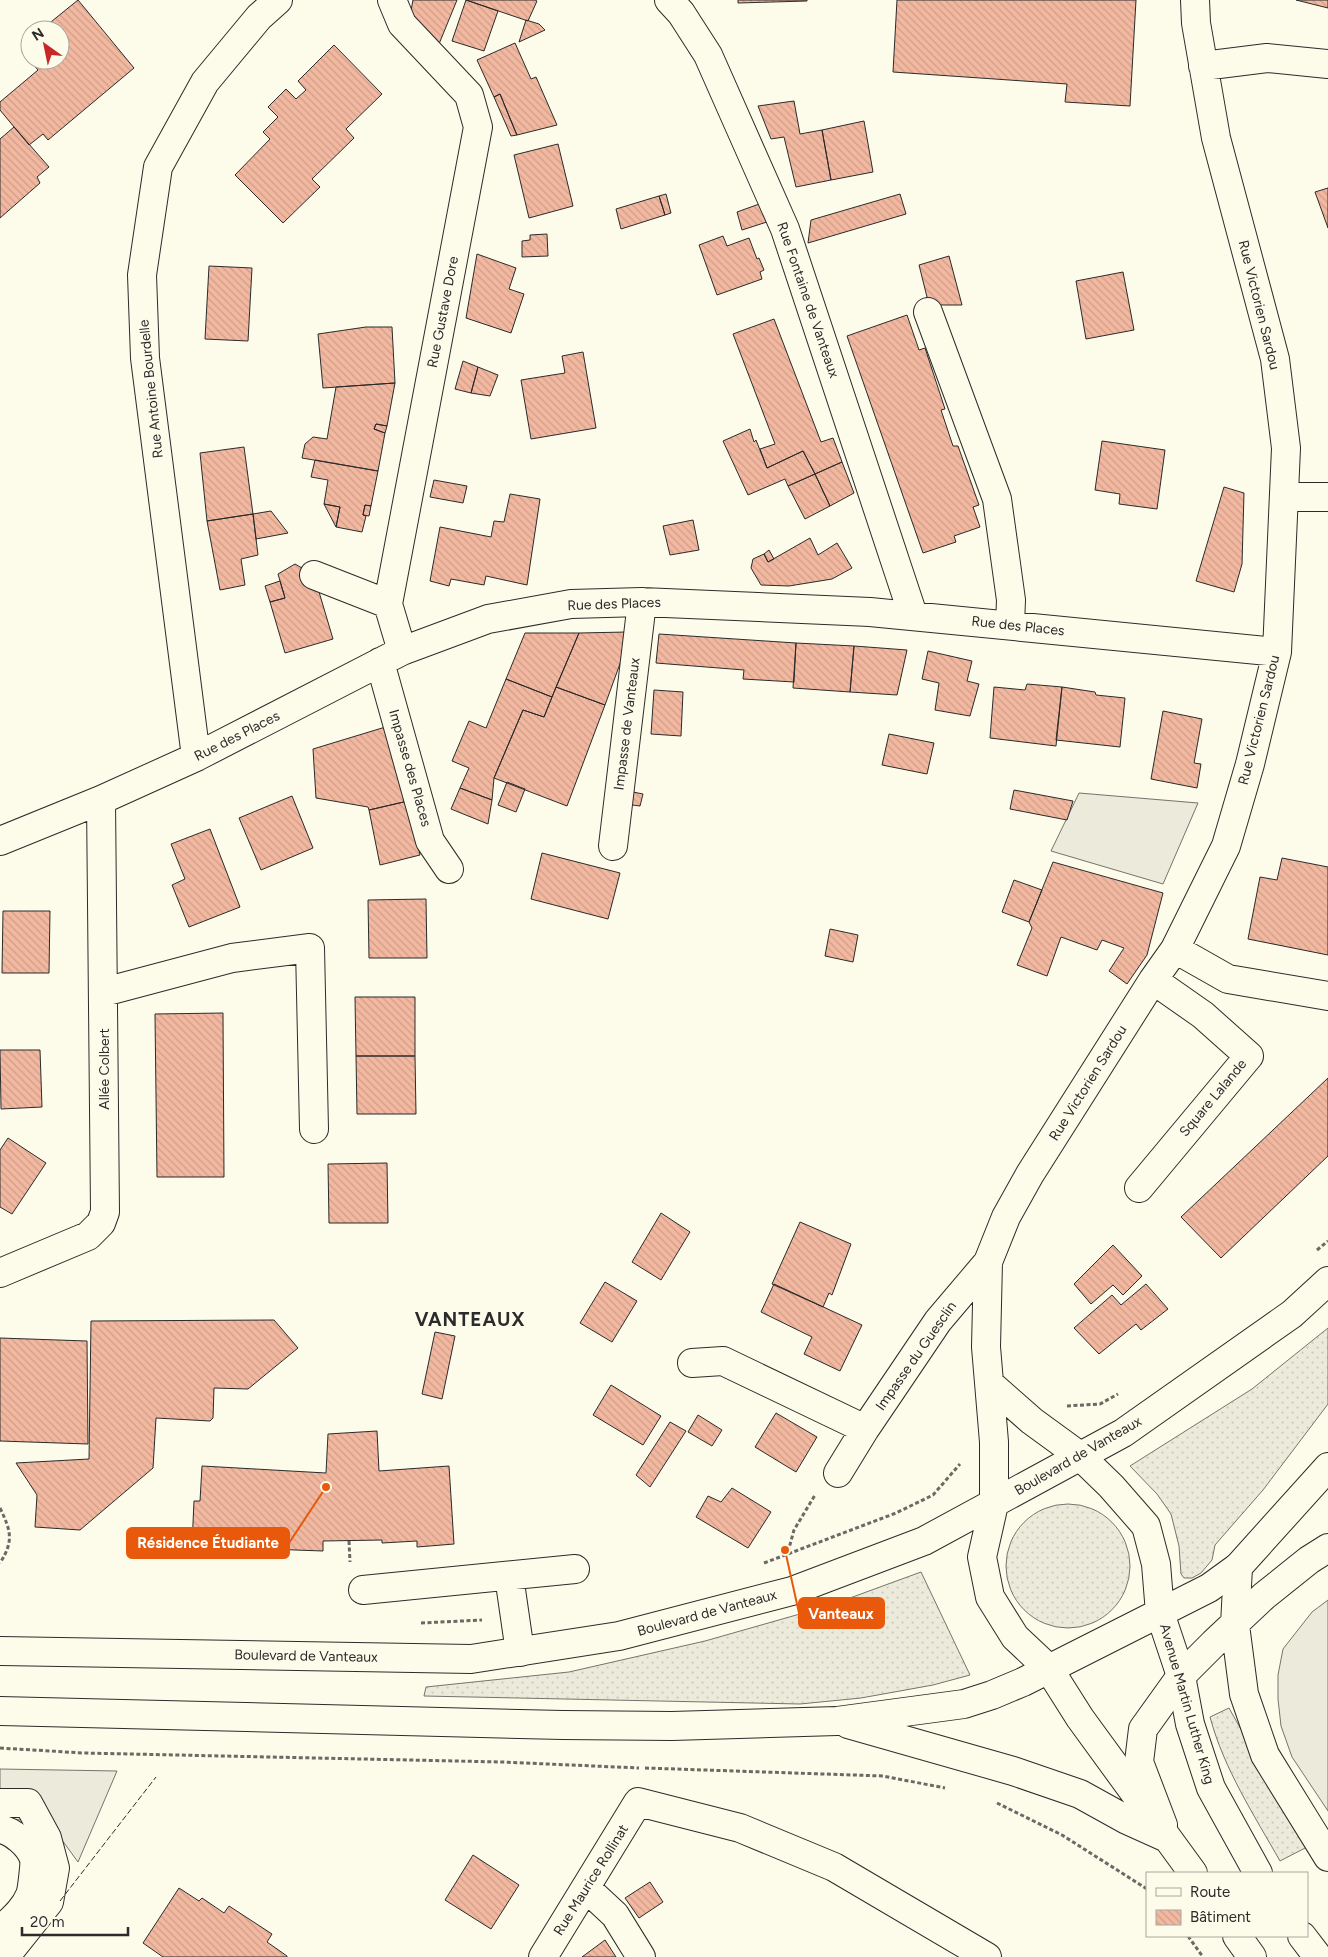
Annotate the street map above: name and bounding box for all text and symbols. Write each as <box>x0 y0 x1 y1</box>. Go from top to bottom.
north arrow <box>20 20 70 70</box>
text: N <box>29 24 47 45</box>
street label: Rue Fontaine de Vanteaux <box>773 220 843 380</box>
street label: Rue Victorien Sardou <box>1235 238 1283 372</box>
street label: Rue Gustave Dore <box>424 254 462 369</box>
street label: Rue Antoine Bourdelle <box>135 318 167 459</box>
street label: Rue des Places <box>567 594 661 614</box>
street label: Rue des Places <box>971 613 1065 639</box>
street label: Rue Victorien Sardou <box>1235 653 1283 787</box>
street label: Impasse de Vanteaux <box>610 657 644 791</box>
street label: Rue des Places <box>191 707 283 765</box>
street label: Impasse des Places <box>385 707 435 829</box>
street label: Rue Victorien Sardou <box>1046 1022 1130 1144</box>
street label: Allée Colbert <box>96 1028 113 1110</box>
street label: Square Lalande <box>1176 1056 1251 1140</box>
street label: Impasse du Guesclin <box>872 1298 960 1414</box>
district label: VANTEAUX <box>415 1308 525 1331</box>
street label: Boulevard de Vanteaux <box>1012 1413 1145 1499</box>
callout: Résidence Étudiante <box>127 1528 289 1558</box>
text: Résidence Étudiante <box>137 1534 280 1552</box>
street label: Boulevard de Vanteaux <box>635 1586 779 1640</box>
callout: Vanteaux <box>799 1598 884 1628</box>
text: Vanteaux <box>808 1605 874 1623</box>
street label: Avenue Martin Luther King <box>1156 1622 1218 1786</box>
street label: Boulevard de Vanteaux <box>234 1646 378 1666</box>
street label: Rue Maurice Rollinat <box>550 1821 632 1939</box>
legend <box>1146 1872 1308 1937</box>
text: Route <box>1190 1883 1230 1901</box>
scale bar <box>22 1904 129 1936</box>
text: Bâtiment <box>1190 1908 1251 1926</box>
text: 20 m <box>30 1913 64 1931</box>

